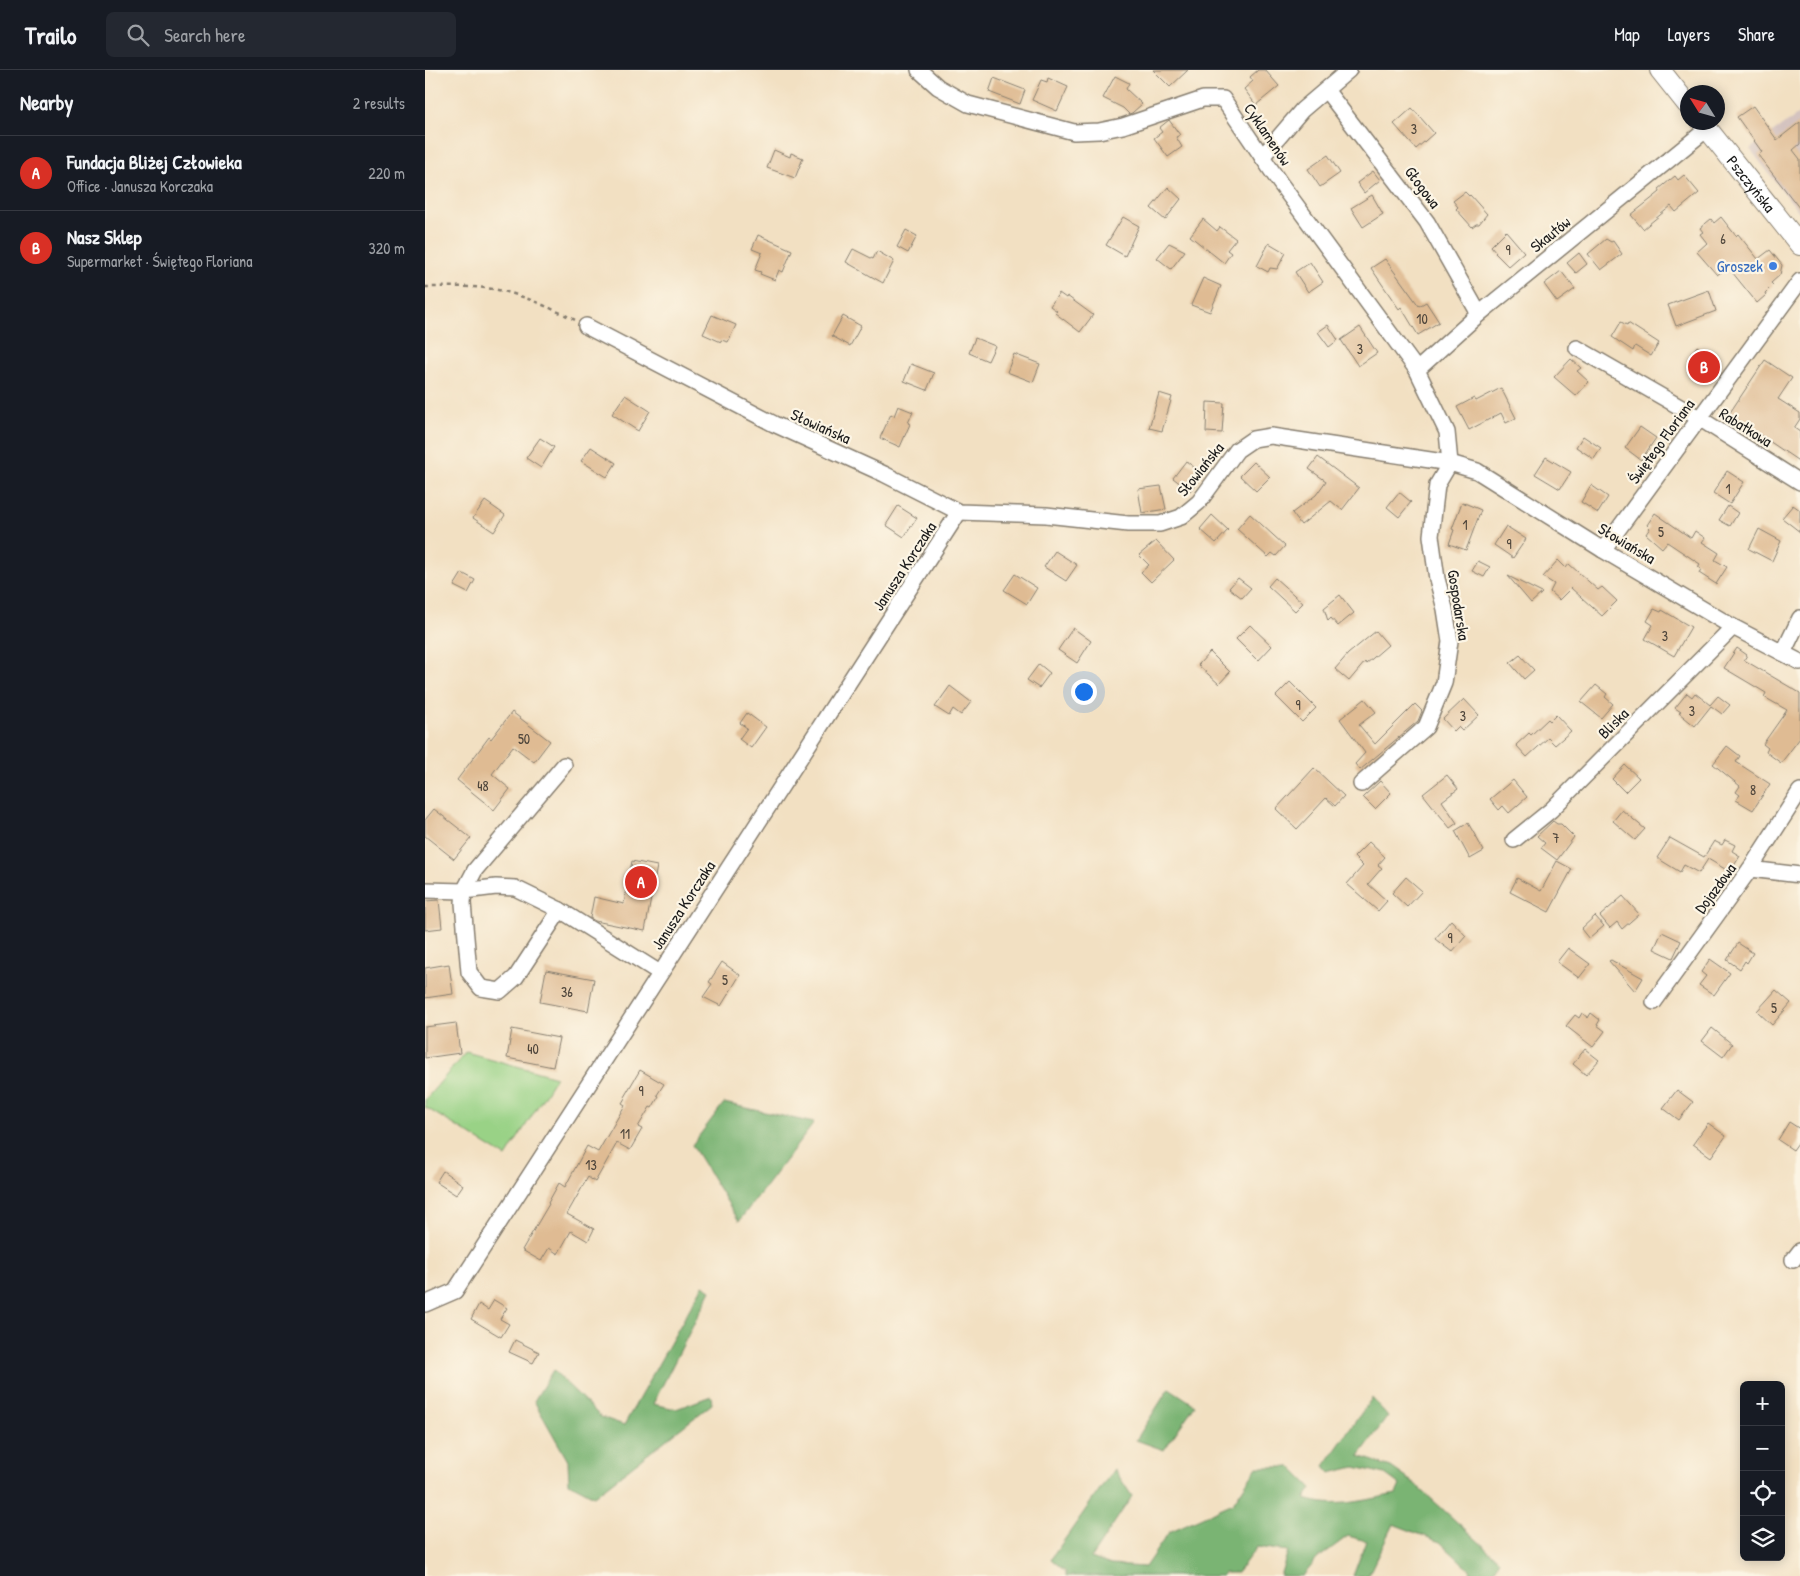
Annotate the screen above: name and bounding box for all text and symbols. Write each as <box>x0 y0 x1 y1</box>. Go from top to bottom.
search box <box>106 12 456 57</box>
text: Trailo <box>25 19 76 51</box>
icon: search <box>124 21 152 49</box>
text: Search here <box>164 22 246 48</box>
text: Map <box>1614 22 1640 47</box>
text: Layers <box>1668 22 1710 47</box>
text: Share <box>1738 22 1775 47</box>
north arrow <box>1680 85 1725 130</box>
text: Nearby <box>20 88 73 117</box>
text: 2 results <box>353 92 405 114</box>
street label: Cyklamenów <box>1239 98 1297 170</box>
house number: 3 <box>1411 119 1417 138</box>
text: Fundacja Bliżej Człowieka <box>67 149 242 175</box>
street label: Pszczyńska <box>1722 151 1781 217</box>
street label: Głogowa <box>1400 161 1446 213</box>
text: A <box>32 162 40 184</box>
text: 220 m <box>368 162 405 184</box>
text: Office · Janusza Korczaka <box>67 175 213 197</box>
street label: Skautów <box>1525 211 1575 257</box>
text: Nasz Sklep <box>67 224 142 250</box>
house number: 6 <box>1720 229 1726 248</box>
text: B <box>32 237 40 259</box>
text: 320 m <box>369 237 405 259</box>
house number: 9 <box>1505 240 1511 259</box>
text: Supermarket · Świętego Floriana <box>67 250 253 272</box>
place label: Groszek <box>1717 255 1763 277</box>
marker: Groszek <box>1767 260 1779 272</box>
house number: 10 <box>1416 309 1428 328</box>
house number: 3 <box>1357 339 1363 358</box>
pin: B <box>1688 348 1720 386</box>
street label: Świętego Floriana <box>1623 394 1699 488</box>
street label: Rabatkowa <box>1715 402 1777 452</box>
street label: Słowiańska <box>788 403 854 449</box>
street label: Słowiańska <box>1171 437 1229 501</box>
house number: 1 <box>1725 479 1731 498</box>
house number: 1 <box>1462 515 1468 534</box>
street label: Janusza Korczaka <box>867 517 941 615</box>
street label: Słowiańska <box>1594 517 1660 569</box>
house number: 5 <box>1658 522 1664 541</box>
house number: 9 <box>1506 534 1512 553</box>
street label: Gospodarska <box>1443 568 1475 642</box>
house number: 3 <box>1662 626 1668 645</box>
your location <box>1071 679 1097 705</box>
house number: 9 <box>1295 695 1301 714</box>
house number: 3 <box>1689 701 1695 720</box>
street label: Bliska <box>1593 703 1633 743</box>
house number: 3 <box>1460 706 1466 725</box>
house number: 50 <box>518 729 530 748</box>
house number: 48 <box>477 776 489 795</box>
house number: 8 <box>1750 780 1756 799</box>
house number: 7 <box>1553 828 1560 847</box>
street label: Janusza Korczaka <box>646 856 720 954</box>
street label: Dojazdowa <box>1689 858 1741 918</box>
pin: A <box>625 863 657 901</box>
house number: 9 <box>1447 928 1453 947</box>
house number: 5 <box>722 970 728 989</box>
house number: 36 <box>561 982 573 1001</box>
house number: 5 <box>1771 998 1777 1017</box>
house number: 40 <box>527 1039 539 1058</box>
house number: 9 <box>638 1081 644 1100</box>
house number: 11 <box>620 1124 630 1143</box>
house number: 13 <box>585 1155 597 1174</box>
map controls <box>1740 1381 1785 1561</box>
button: + <box>1740 1381 1785 1426</box>
button: − <box>1740 1426 1785 1471</box>
button: locate <box>1740 1471 1785 1516</box>
button: layers <box>1740 1516 1785 1561</box>

